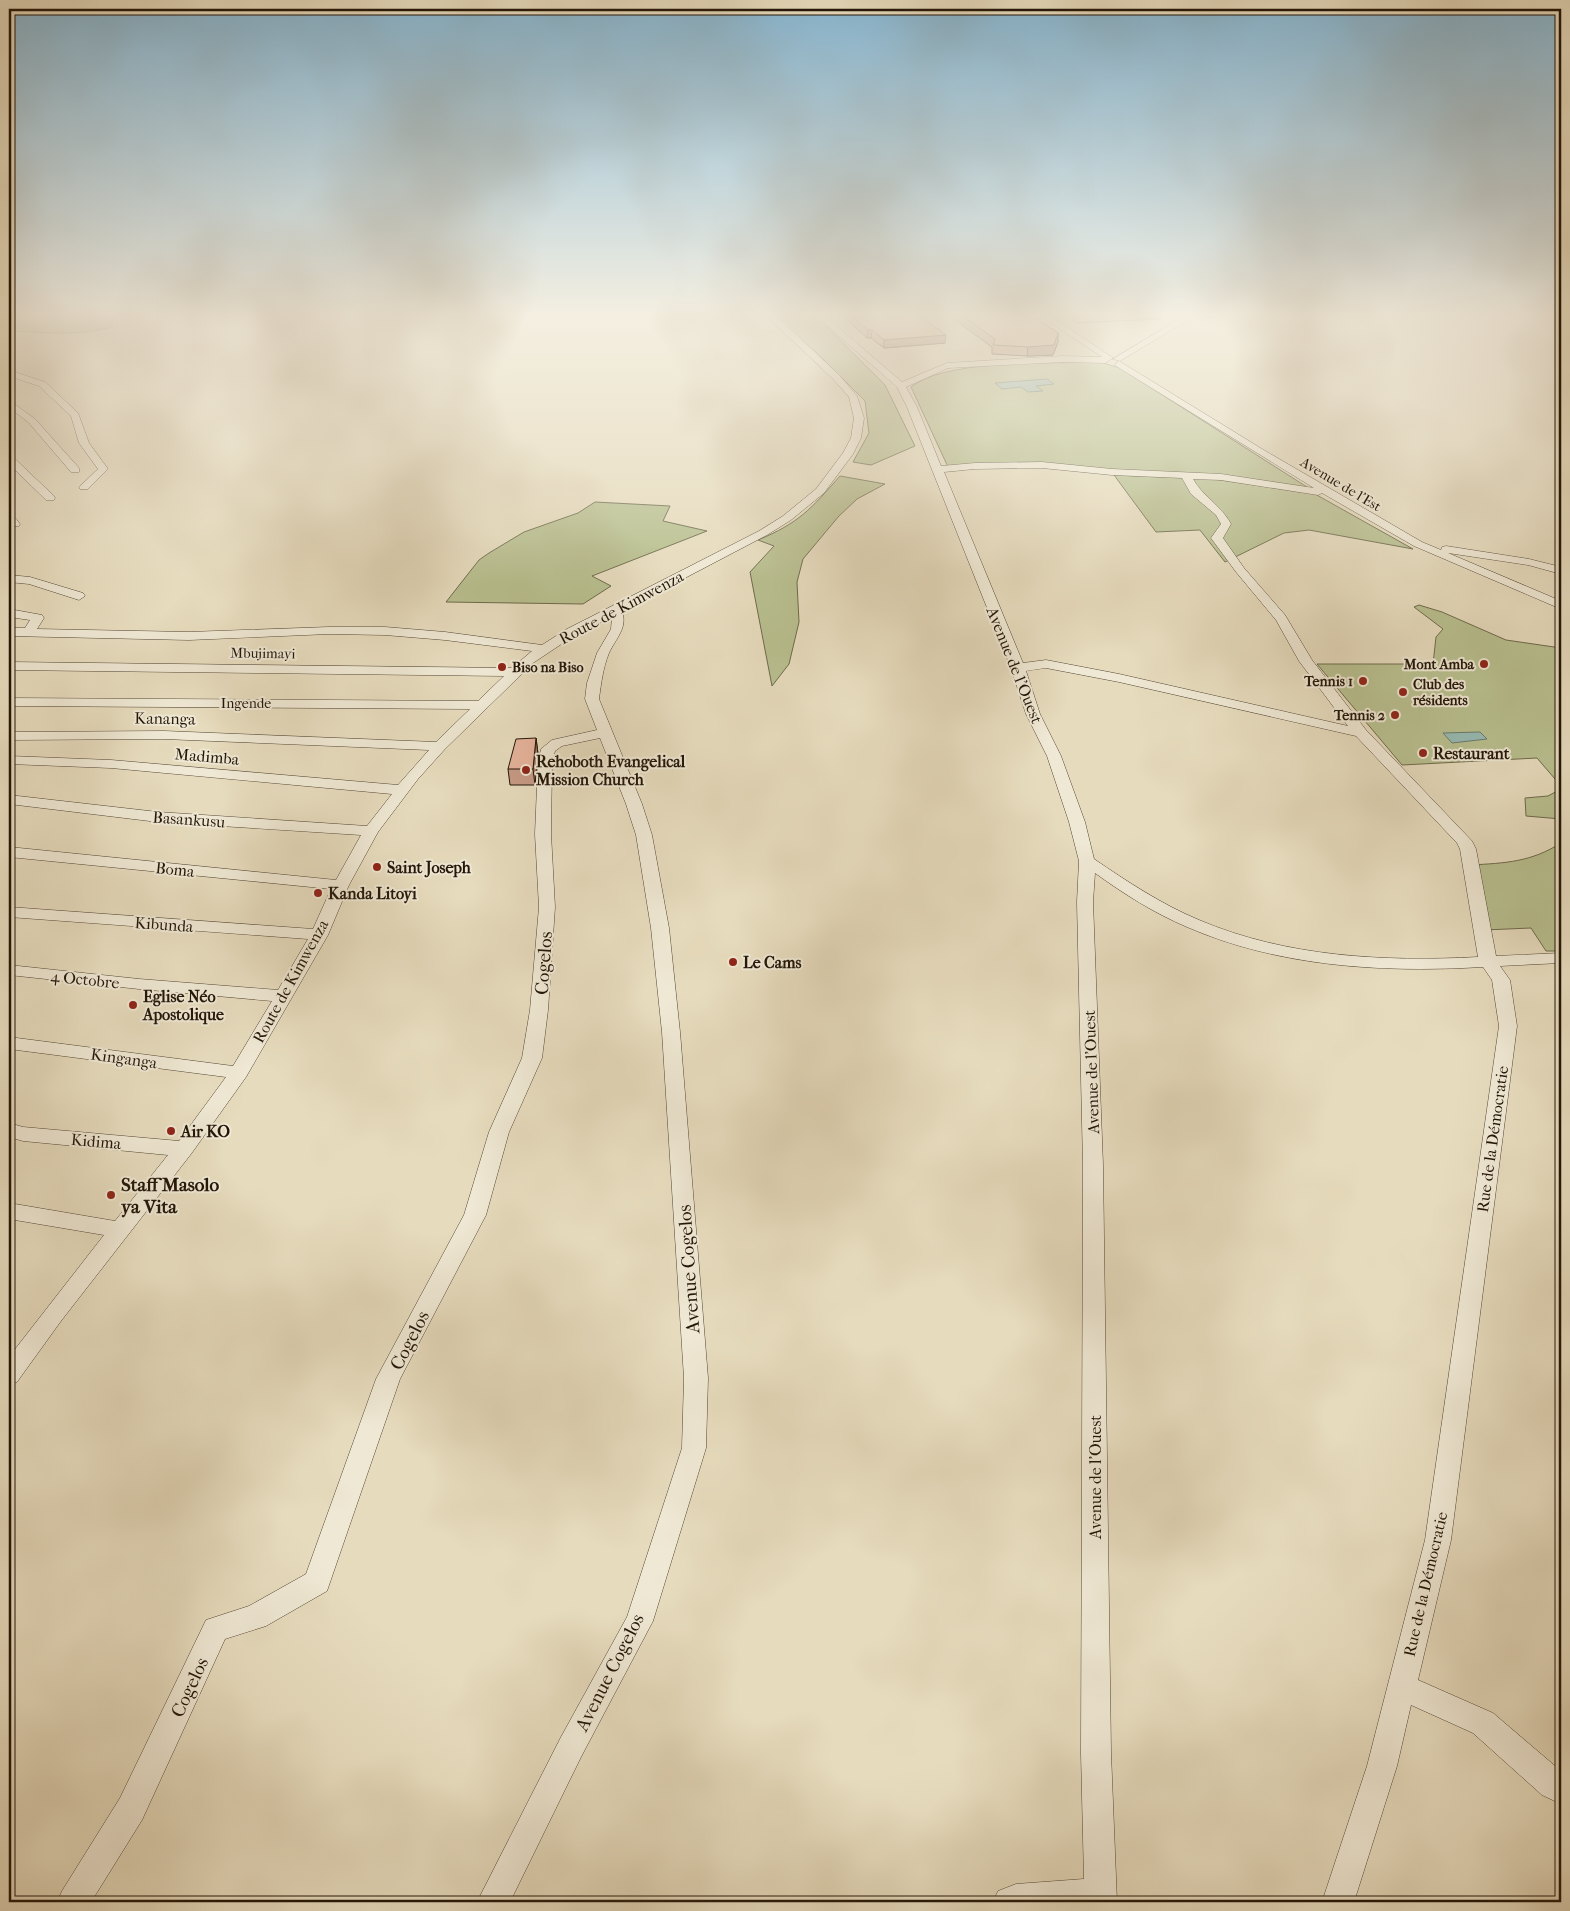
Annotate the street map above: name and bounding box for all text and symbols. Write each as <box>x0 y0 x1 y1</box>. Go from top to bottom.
street label: Avenue de l'Est <box>1296 453 1384 515</box>
street label: Route de Kimwenza <box>556 566 687 648</box>
street label: Avenue de l'Ouest <box>982 603 1047 727</box>
street label: Mbujimayi <box>230 644 296 663</box>
place label: Mont Amba <box>1403 656 1475 673</box>
marker: Mont Amba <box>1478 658 1490 670</box>
place label: Biso na Biso <box>512 659 584 676</box>
marker: Biso na Biso <box>496 661 508 673</box>
place label: Tennis 1 <box>1303 673 1353 690</box>
marker: Tennis 1 <box>1357 675 1369 687</box>
place label: Club des résidents <box>1412 676 1469 709</box>
marker: Club des résidents <box>1397 686 1409 698</box>
street label: Ingende <box>221 695 271 712</box>
place label: Tennis 2 <box>1333 707 1385 724</box>
street label: Kananga <box>134 708 196 729</box>
marker: Tennis 2 <box>1389 709 1401 721</box>
street label: Madimba <box>174 744 241 769</box>
place label: Restaurant <box>1433 744 1510 763</box>
marker: Restaurant <box>1417 747 1429 759</box>
place label: Rehoboth Evangelical Mission Church <box>535 752 686 789</box>
marker: Rehoboth Evangelical Mission Church <box>520 764 532 776</box>
street label: Basankusu <box>152 807 226 832</box>
street label: Boma <box>154 858 196 881</box>
place label: Saint Joseph <box>387 858 472 878</box>
marker: Saint Joseph <box>371 861 383 873</box>
place label: Kanda Litoyi <box>328 884 417 904</box>
marker: Kanda Litoyi <box>312 887 324 899</box>
street label: Kibunda <box>134 913 195 936</box>
street label: Route de Kimwenza <box>249 916 333 1046</box>
street label: Cogelos <box>531 931 557 996</box>
place label: Le Cams <box>743 953 802 972</box>
marker: Le Cams <box>727 956 739 968</box>
street label: 4 Octobre <box>50 966 120 993</box>
place label: Eglise Néo Apostolique <box>142 987 224 1025</box>
marker: Eglise Néo Apostolique <box>127 999 139 1011</box>
street label: Avenue de l'Ouest <box>1080 1009 1103 1135</box>
street label: Kinganga <box>90 1044 159 1073</box>
street label: Rue de la Démocratie <box>1473 1064 1512 1214</box>
place label: Air KO <box>180 1122 230 1141</box>
marker: Air KO <box>165 1125 177 1137</box>
street label: Kidima <box>70 1130 122 1153</box>
place label: Staff Masolo ya Vita <box>121 1174 219 1218</box>
marker: Staff Masolo ya Vita <box>105 1189 117 1201</box>
street label: Avenue Cogelos <box>674 1204 705 1335</box>
street label: Cogelos <box>386 1307 434 1374</box>
street label: Avenue de l'Ouest <box>1086 1415 1105 1540</box>
street label: Rue de la Démocratie <box>1400 1510 1451 1658</box>
street label: Avenue Cogelos <box>570 1610 649 1736</box>
street label: Cogelos <box>166 1654 213 1721</box>

